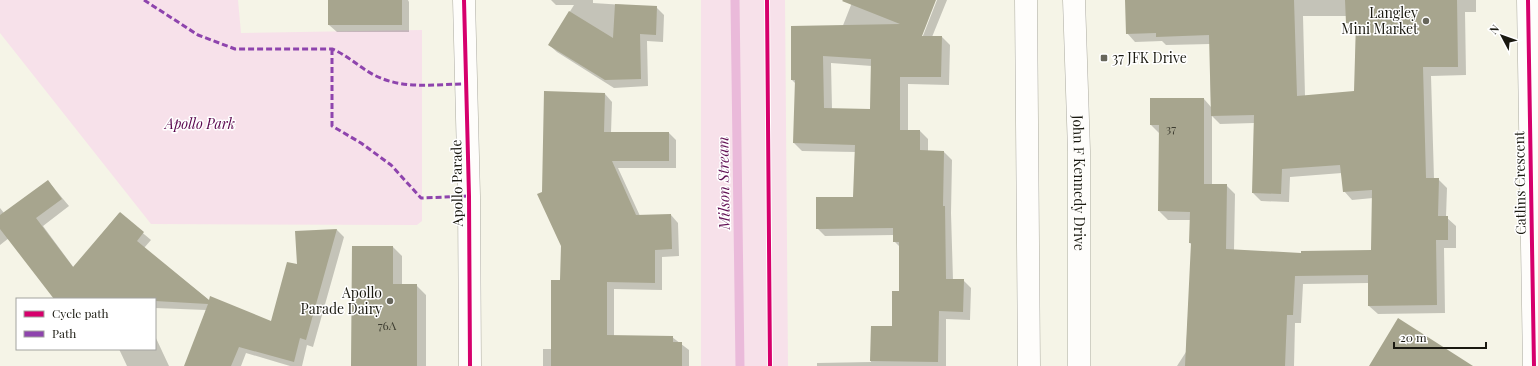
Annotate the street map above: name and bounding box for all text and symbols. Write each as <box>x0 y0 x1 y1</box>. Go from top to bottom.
place label: Langley Mini Market <box>1341 3 1419 38</box>
marker: Langley Mini Market <box>1421 16 1431 26</box>
north arrow <box>1482 16 1522 56</box>
text: N <box>1486 21 1502 37</box>
place label: 37 JFK Drive <box>1112 48 1187 67</box>
marker: 37 JFK Drive <box>1099 53 1109 63</box>
park label: Apollo Park <box>163 114 235 133</box>
street label: John F Kennedy Drive <box>1069 114 1089 251</box>
house number: 37 <box>1166 120 1176 136</box>
street label: Catlins Crescent <box>1509 130 1530 235</box>
water label: Milson Stream <box>712 136 734 231</box>
street label: Apollo Parade <box>446 139 467 228</box>
place label: Apollo Parade Dairy <box>301 283 382 318</box>
marker: Apollo Parade Dairy <box>385 296 395 306</box>
legend <box>16 298 156 350</box>
text: Cycle path <box>52 305 109 321</box>
house number: 76A <box>378 317 397 333</box>
scale bar <box>1394 324 1486 350</box>
text: Path <box>52 325 76 341</box>
text: 20 m <box>1400 329 1427 345</box>

